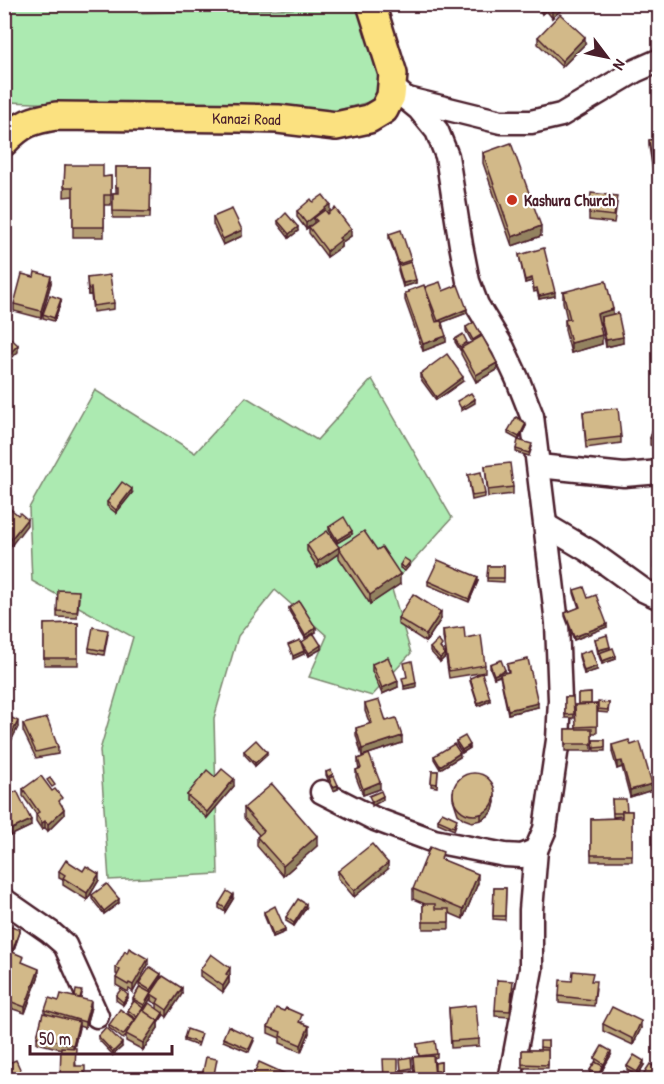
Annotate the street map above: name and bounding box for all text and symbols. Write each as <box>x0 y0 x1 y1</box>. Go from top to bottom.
north arrow <box>577 27 637 87</box>
text: N <box>608 56 631 75</box>
street label: Kanazi Road <box>212 107 281 130</box>
place label: Kashura Church <box>524 189 615 211</box>
marker: Kashura Church <box>505 193 519 207</box>
scale bar <box>30 1018 172 1056</box>
text: 50 m <box>39 1026 71 1051</box>

